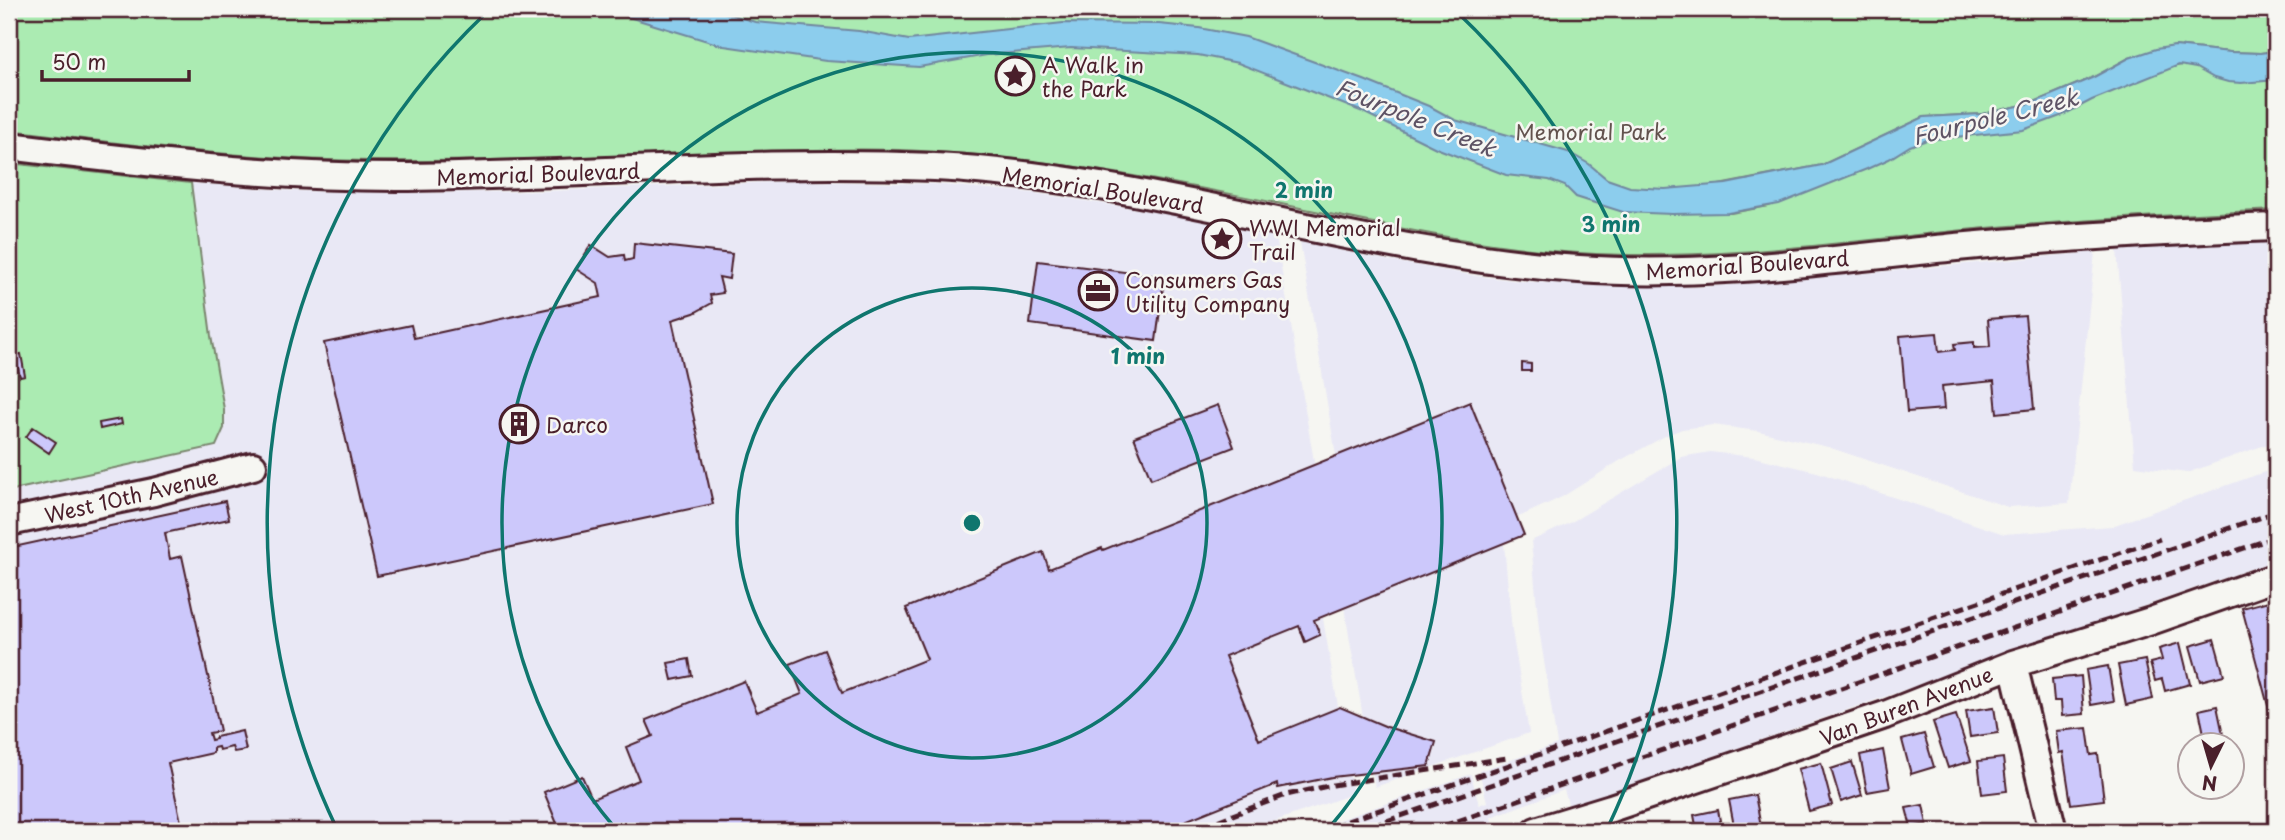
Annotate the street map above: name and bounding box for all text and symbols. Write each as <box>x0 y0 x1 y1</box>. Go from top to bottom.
scale bar <box>42 38 189 82</box>
text: 50 m <box>52 45 106 77</box>
place label: A Walk in the Park <box>1042 48 1144 104</box>
place icon: A Walk in the Park <box>994 55 1036 97</box>
water label: Fourpole Creek <box>1330 69 1502 165</box>
water label: Fourpole Creek <box>1908 78 2083 154</box>
park label: Memorial Park <box>1515 115 1667 147</box>
street label: Memorial Boulevard <box>436 153 641 193</box>
street label: Memorial Boulevard <box>1000 157 1206 221</box>
text: 2 min <box>1275 173 1333 205</box>
text: 3 min <box>1581 207 1641 239</box>
place label: WWI Memorial Trail <box>1249 211 1401 267</box>
place icon: WWI Memorial Trail <box>1201 218 1243 260</box>
street label: Memorial Boulevard <box>1644 241 1850 287</box>
place label: Consumers Gas Utility Company <box>1125 263 1290 319</box>
office icon: Consumers Gas Utility Company <box>1077 270 1119 312</box>
text: 1 min <box>1111 339 1165 371</box>
building icon: Darco <box>498 403 540 445</box>
place label: Darco <box>546 408 608 440</box>
street label: West 10th Avenue <box>41 459 221 531</box>
centre of rings <box>960 511 984 535</box>
street label: Van Buren Avenue <box>1815 657 1997 753</box>
north arrow <box>2176 732 2246 802</box>
text: N <box>2201 769 2218 799</box>

